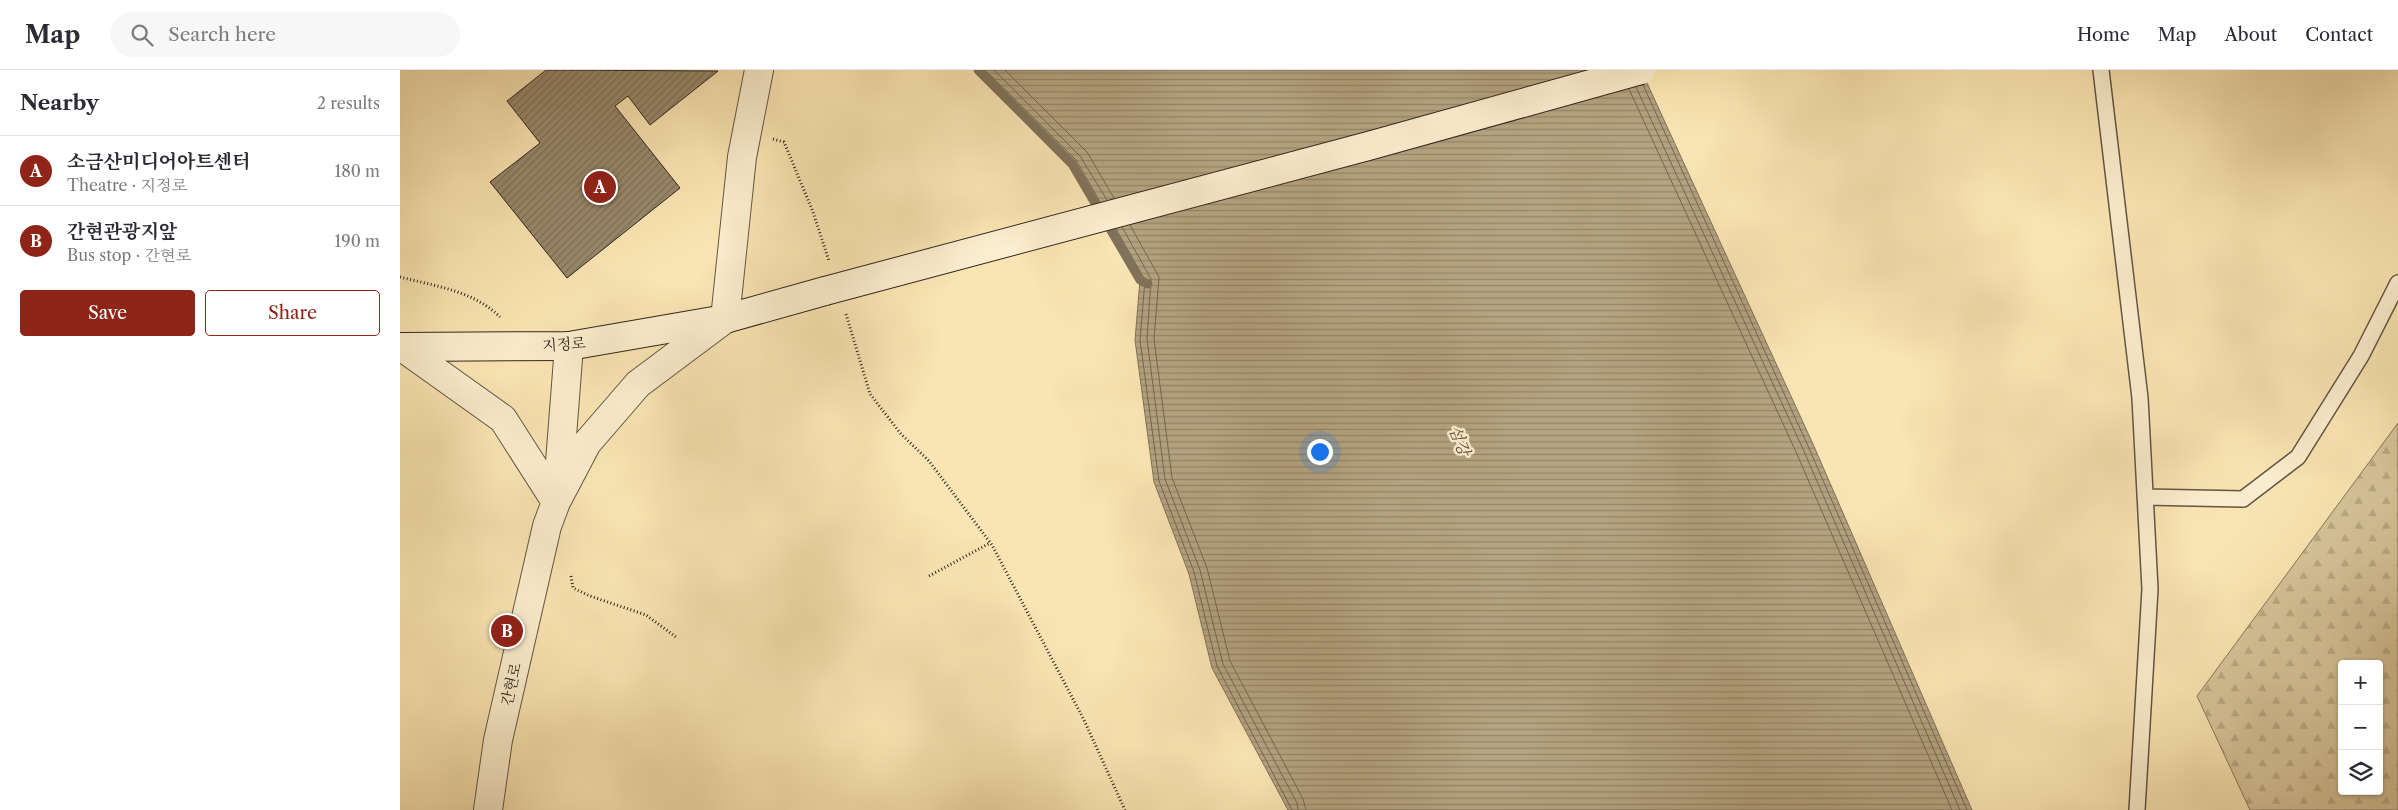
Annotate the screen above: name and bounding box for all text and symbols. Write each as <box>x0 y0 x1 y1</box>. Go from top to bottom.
search box <box>110 12 460 57</box>
text: Map <box>25 20 80 49</box>
icon: search <box>128 21 156 49</box>
text: Search here <box>168 23 276 46</box>
text: Home <box>2077 24 2130 46</box>
text: Map <box>2158 24 2196 46</box>
text: About <box>2224 24 2277 46</box>
text: Contact <box>2305 24 2373 46</box>
text: Nearby <box>20 90 99 115</box>
text: 2 results <box>317 93 380 113</box>
text: 소금산미디어아트센터 <box>67 150 251 173</box>
text: A <box>30 161 42 181</box>
text: 180 m <box>334 161 380 181</box>
pin: A <box>584 168 616 206</box>
text: Theatre · 지정로 <box>67 175 187 195</box>
text: 간현관광지앞 <box>67 220 177 243</box>
text: B <box>30 231 42 251</box>
text: 190 m <box>335 231 380 251</box>
text: Bus stop · 간현로 <box>67 245 191 265</box>
button: Save <box>20 290 195 336</box>
button: Share <box>205 290 380 336</box>
street label: 지정로 <box>542 333 587 355</box>
water label: 섬강 <box>1445 422 1476 460</box>
your location <box>1307 439 1333 465</box>
pin: B <box>491 612 523 650</box>
street label: 간현로 <box>497 660 525 707</box>
map controls <box>2338 660 2383 795</box>
button: + <box>2338 660 2383 705</box>
button: − <box>2338 705 2383 750</box>
button: layers <box>2338 750 2383 795</box>

